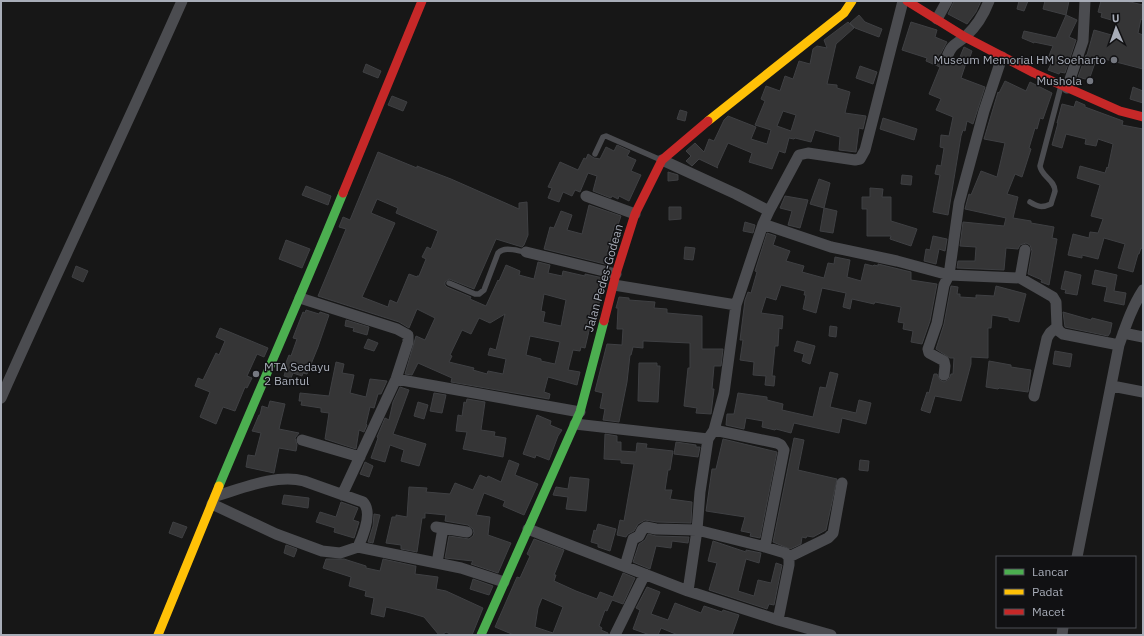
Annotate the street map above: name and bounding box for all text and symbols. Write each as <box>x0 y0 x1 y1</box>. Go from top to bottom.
north arrow <box>1096 8 1136 48</box>
text: U <box>1112 11 1120 25</box>
place label: Museum Memorial HM Soeharto <box>934 52 1106 67</box>
marker: Museum Memorial HM Soeharto <box>1109 55 1119 65</box>
place label: Mushola <box>1036 73 1083 88</box>
marker: Mushola <box>1085 76 1095 86</box>
street label: Jalan Pedes-Godean <box>581 222 626 334</box>
place label: MTA Sedayu 2 Bantul <box>264 359 330 388</box>
marker: MTA Sedayu 2 Bantul <box>251 369 261 379</box>
legend <box>996 556 1136 628</box>
text: Lancar <box>1032 564 1069 579</box>
text: Padat <box>1032 584 1063 599</box>
text: Macet <box>1032 604 1065 619</box>

